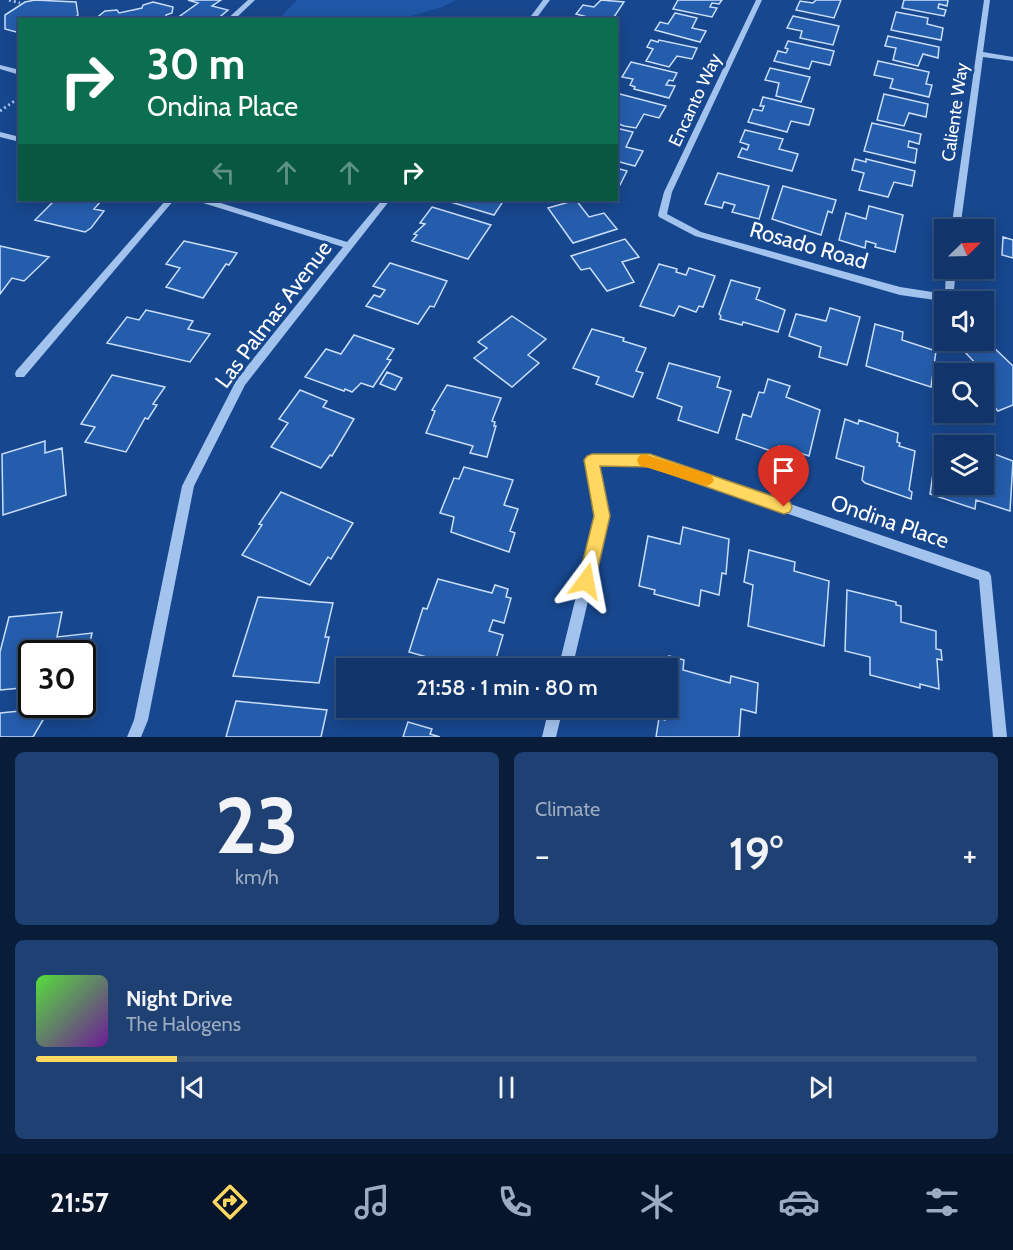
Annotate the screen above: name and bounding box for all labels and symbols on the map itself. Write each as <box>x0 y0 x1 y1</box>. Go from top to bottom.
street label: Encanto Way <box>664 50 726 150</box>
street label: Caliente Way <box>937 61 973 163</box>
street label: Rosado Road <box>747 216 871 275</box>
north arrow <box>934 219 994 279</box>
street label: Las Palmas Avenue <box>209 235 338 393</box>
pin <box>758 445 809 507</box>
street label: Ondina Place <box>827 489 952 554</box>
position arrow <box>554 549 618 613</box>
speed limit sign: 30 <box>18 640 96 718</box>

